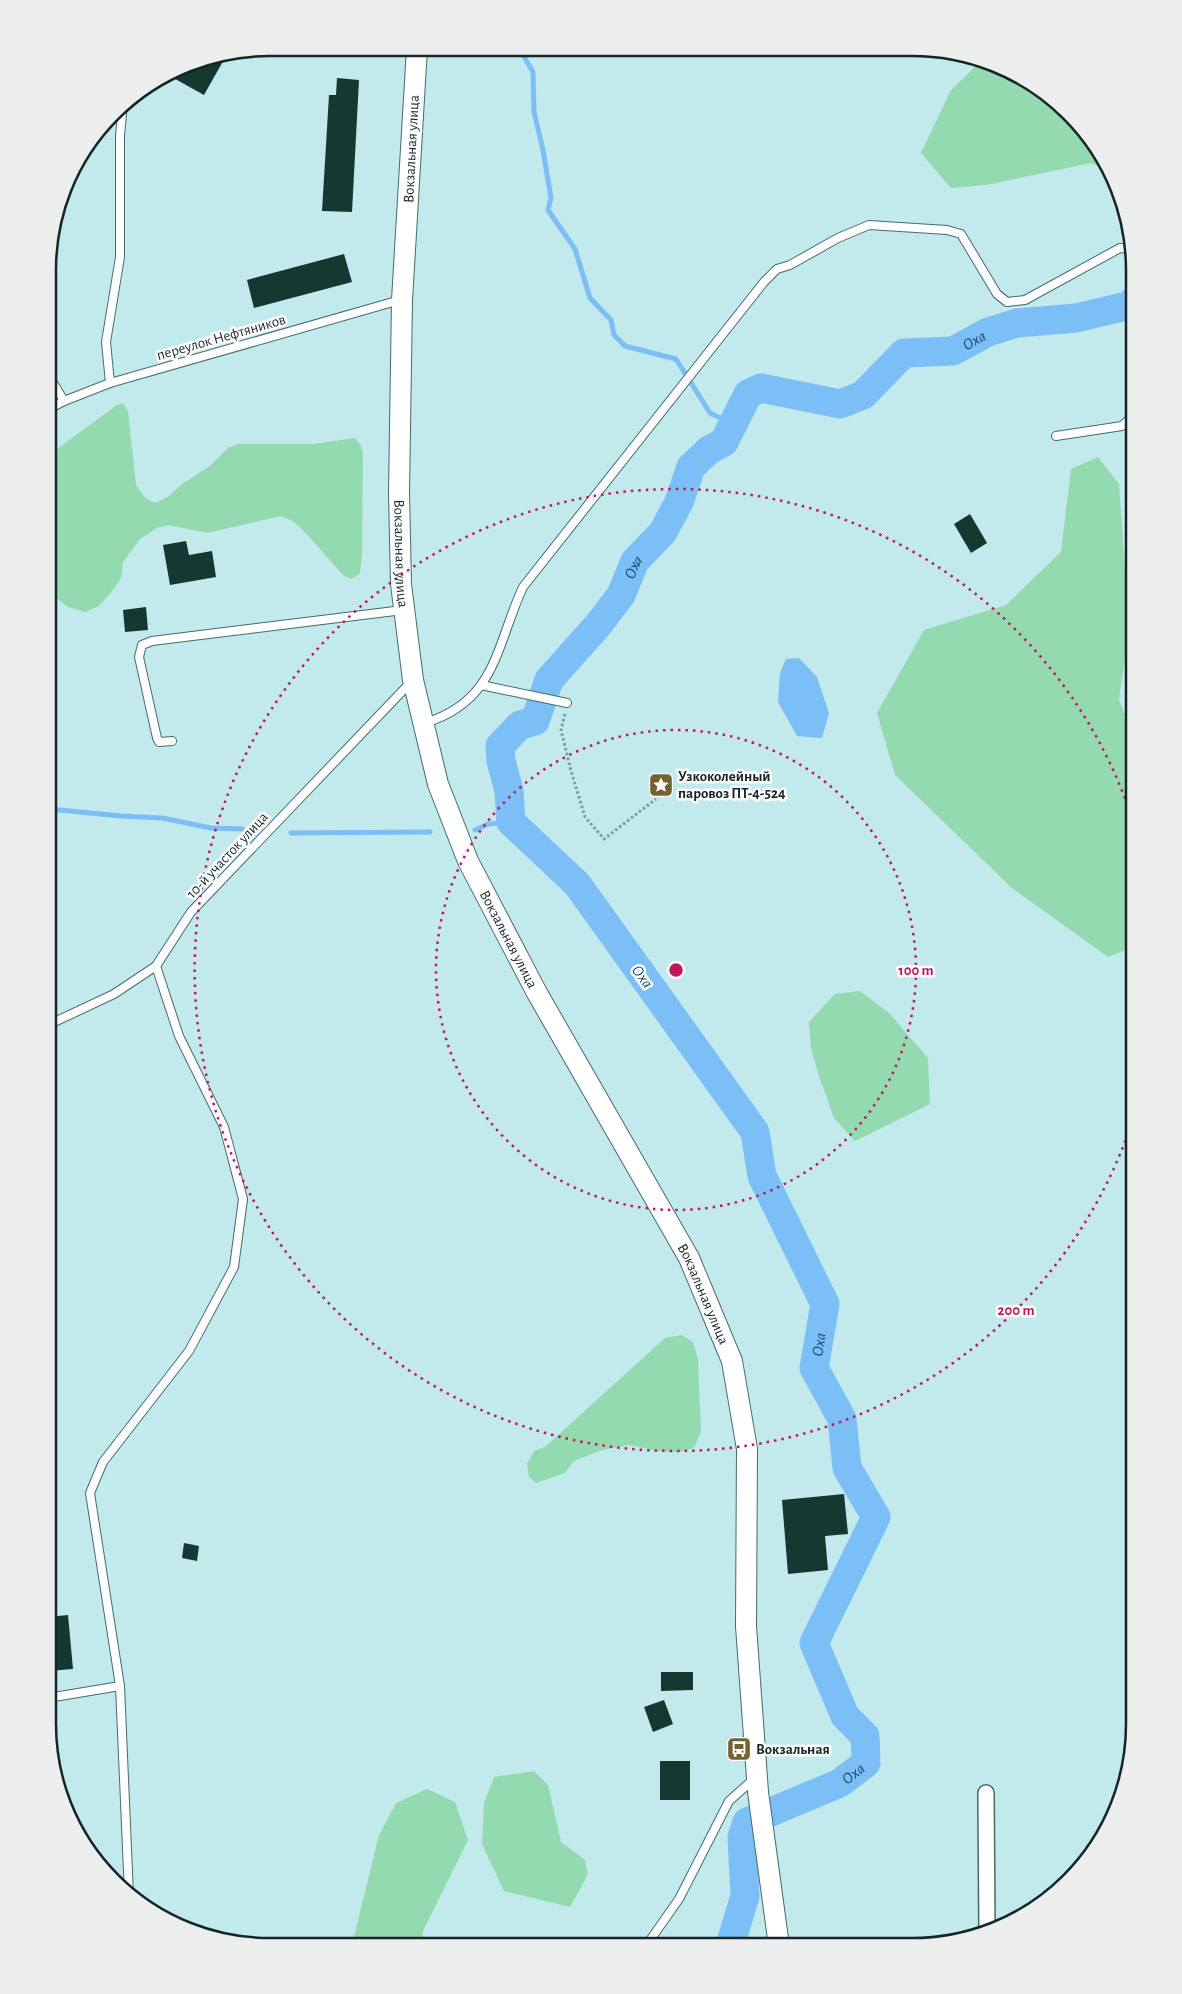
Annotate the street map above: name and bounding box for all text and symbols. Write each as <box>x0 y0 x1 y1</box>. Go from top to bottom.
street label: Вокзальная улица <box>401 94 422 203</box>
street label: переулок Нефтяников <box>155 312 287 363</box>
water label: Оха <box>960 328 989 353</box>
street label: Вокзальная улица <box>391 499 411 609</box>
water label: Оха <box>622 552 645 581</box>
place label: Узкоколейный паровоз ПТ-4-524 <box>678 769 786 801</box>
place icon: Узкоколейный паровоз ПТ-4-524 <box>648 772 674 798</box>
street label: 10-й участок улица <box>184 809 271 901</box>
street label: Вокзальная улица <box>477 888 540 991</box>
centre of rings <box>667 961 685 979</box>
water label: Оха <box>629 962 656 991</box>
text: 100 m <box>898 963 934 978</box>
street label: Вокзальная улица <box>674 1241 731 1347</box>
text: 200 m <box>997 1303 1035 1318</box>
water label: Оха <box>809 1331 829 1358</box>
bus stop icon: Вокзальная <box>726 1736 752 1762</box>
place label: Вокзальная <box>756 1742 830 1757</box>
water label: Оха <box>839 1760 868 1788</box>

